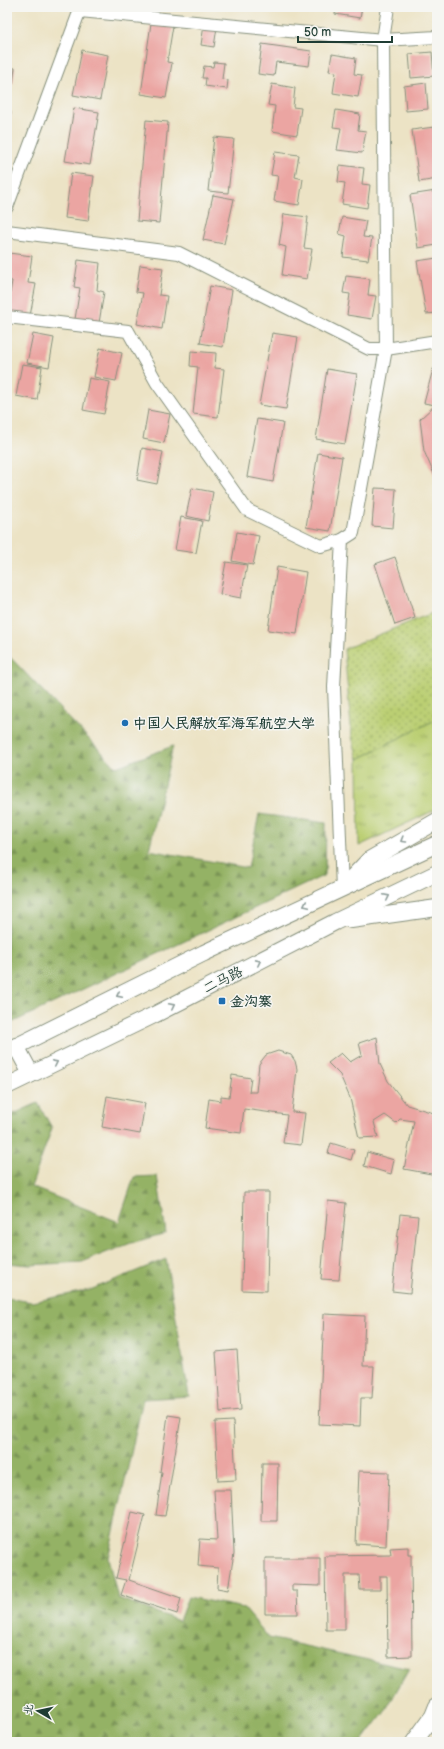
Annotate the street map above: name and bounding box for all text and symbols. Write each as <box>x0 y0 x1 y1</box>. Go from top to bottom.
scale bar <box>298 18 392 44</box>
text: 50 m <box>304 25 331 40</box>
place label: 中国人民解放军海军航空大学 <box>133 715 315 732</box>
marker: 中国人民解放军海军航空大学 <box>120 718 130 728</box>
one-way arrow <box>400 836 407 843</box>
one-way arrow <box>383 894 390 902</box>
one-way arrow <box>303 900 311 908</box>
one-way arrow <box>254 959 262 967</box>
street label: 二马路 <box>200 963 246 997</box>
one-way arrow <box>115 990 123 998</box>
place label: 金沟寨 <box>230 993 272 1010</box>
marker: 金沟寨 <box>217 996 227 1006</box>
one-way arrow <box>168 1003 175 1011</box>
one-way arrow <box>50 1060 58 1068</box>
north arrow <box>18 1691 58 1731</box>
text: 北 <box>21 1703 36 1716</box>

